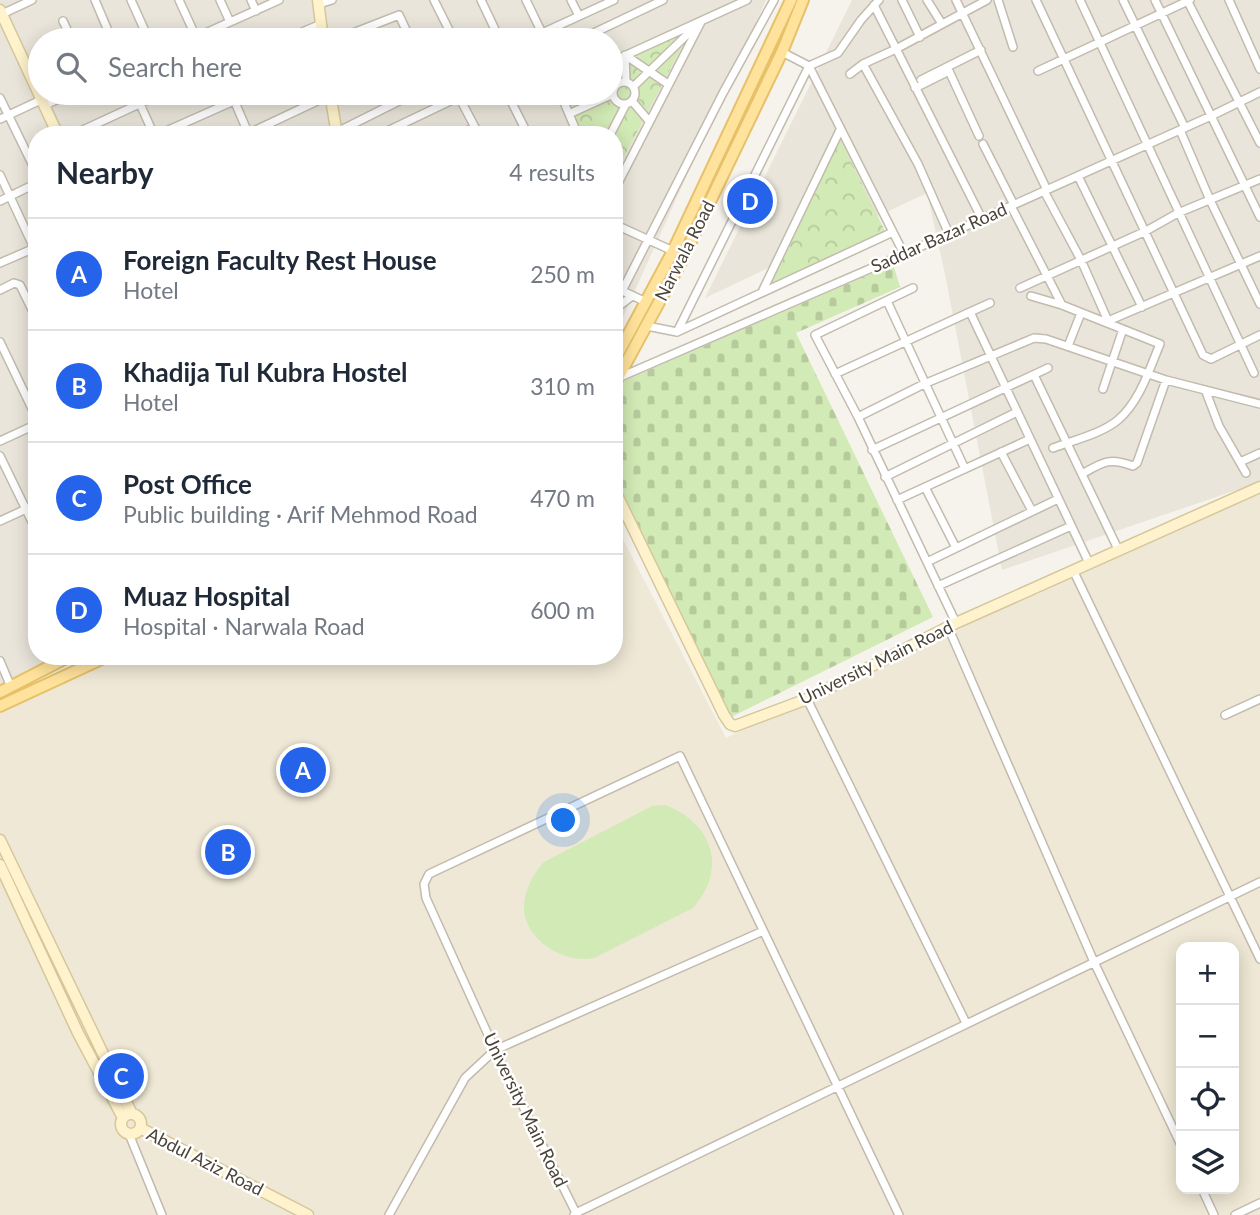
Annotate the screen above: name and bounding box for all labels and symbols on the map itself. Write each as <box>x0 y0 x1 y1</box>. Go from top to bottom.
pin: D <box>727 175 773 227</box>
street label: Narwala Road <box>649 197 719 304</box>
street label: Saddar Bazar Road <box>867 197 1010 277</box>
street label: University Main Road <box>795 615 956 709</box>
pin: A <box>280 744 326 796</box>
your location <box>546 803 580 837</box>
pin: B <box>205 826 251 878</box>
street label: University Main Road <box>479 1029 573 1190</box>
pin: C <box>98 1050 144 1102</box>
street label: Abdul Aziz Road <box>143 1122 267 1200</box>

